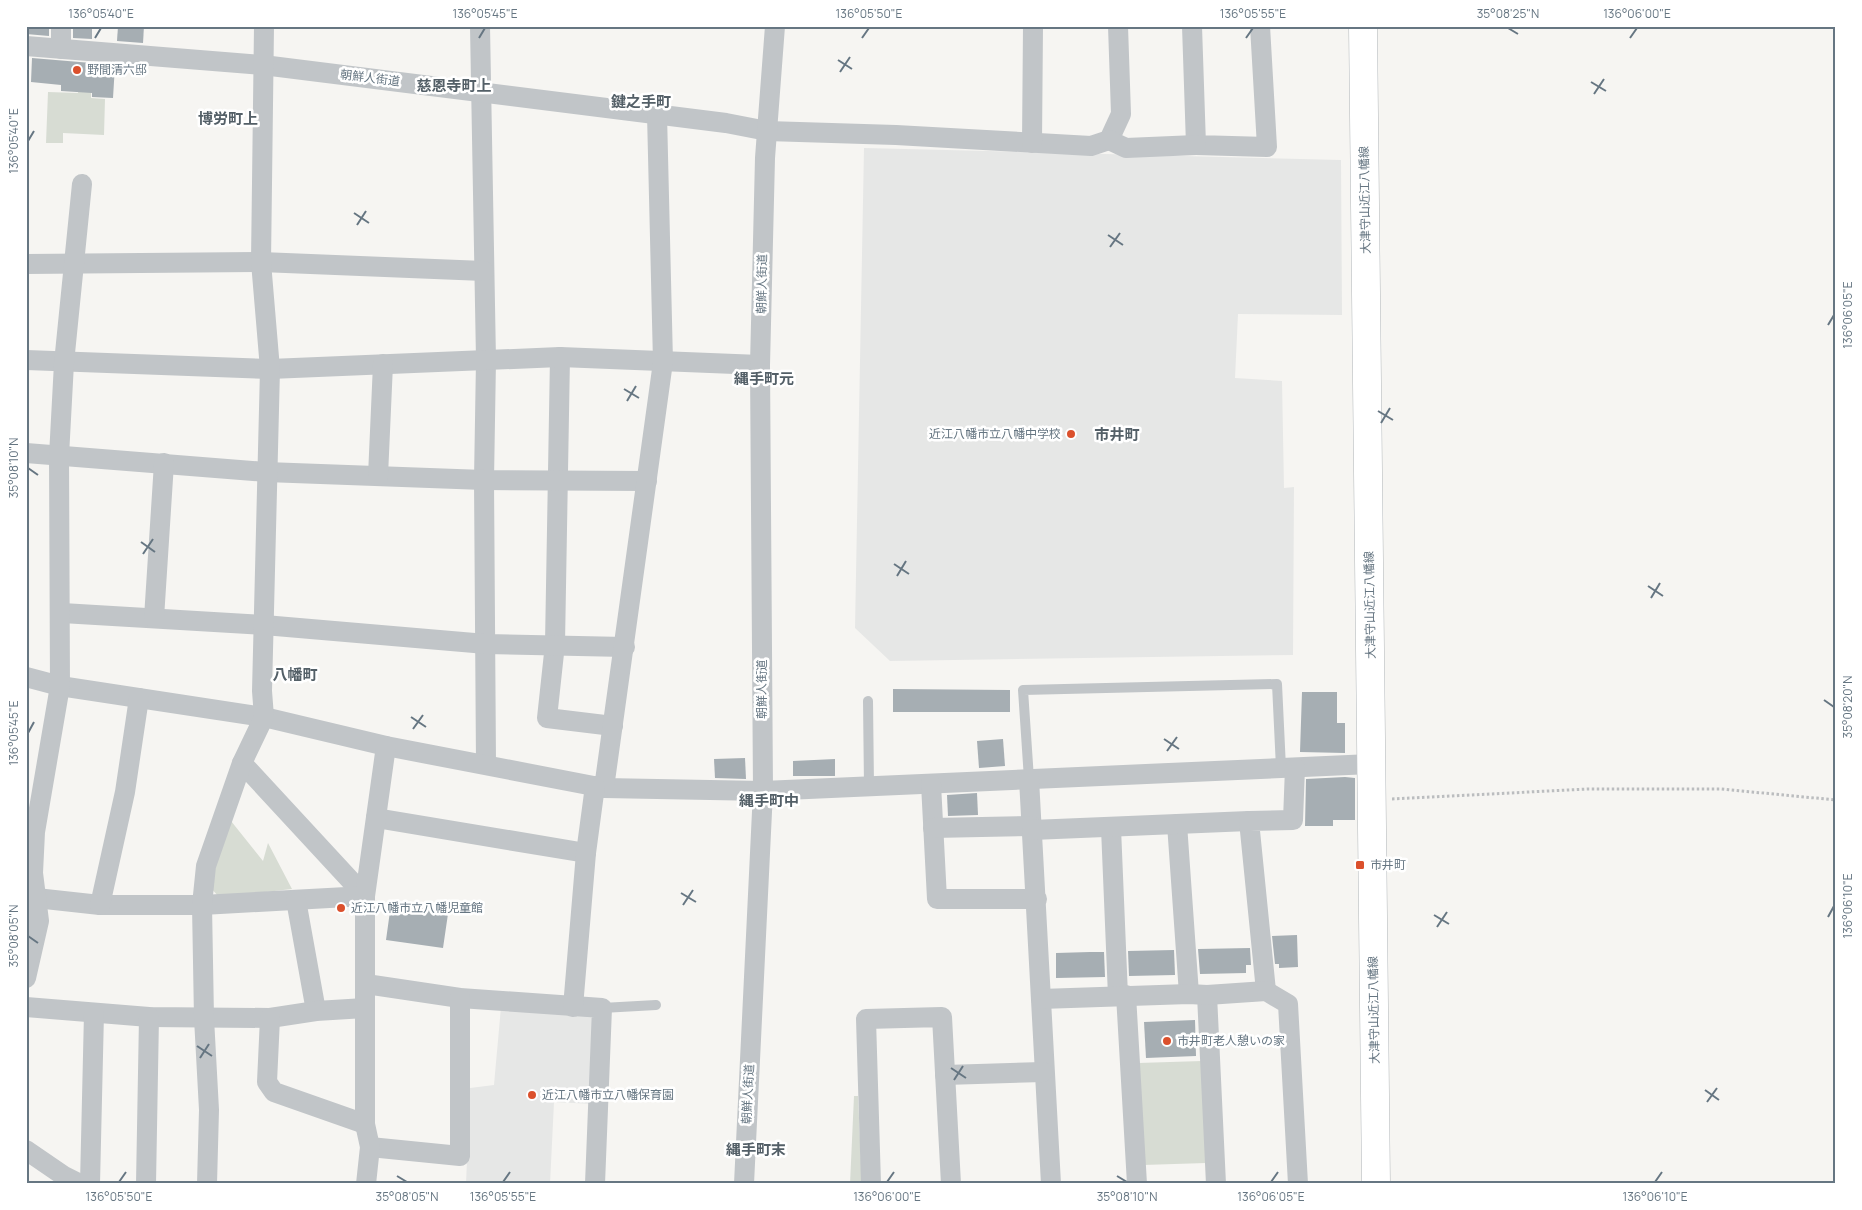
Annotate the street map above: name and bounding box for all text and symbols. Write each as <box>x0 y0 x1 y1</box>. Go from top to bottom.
text: 136°05'40"E <box>68 5 134 22</box>
text: 136°05'45"E <box>452 5 518 22</box>
text: 136°05'50"E <box>836 5 903 22</box>
text: 136°05'55"E <box>1220 5 1286 22</box>
text: 35°08'25"N <box>1477 5 1539 22</box>
text: 136°06'00"E <box>1603 5 1671 22</box>
place label: 野間清六邸 <box>87 61 147 78</box>
marker: 野間清六邸 <box>71 64 83 76</box>
street label: 朝鮮人街道 <box>339 65 401 90</box>
district label: 慈恩寺町上 <box>416 75 492 96</box>
district label: 鍵之手町 <box>611 91 671 112</box>
text: 136°05'40"E <box>5 108 22 174</box>
district label: 博労町上 <box>198 108 258 129</box>
street label: 大津守山近江八幡線 <box>1355 146 1374 254</box>
street label: 朝鮮人街道 <box>752 254 771 314</box>
text: 136°06'05"E <box>1839 281 1856 349</box>
district label: 縄手町元 <box>734 368 794 389</box>
district label: 市井町 <box>1094 424 1140 445</box>
place label: 近江八幡市立八幡中学校 <box>929 425 1061 442</box>
marker: 近江八幡市立八幡中学校 <box>1065 428 1077 440</box>
text: 35°08'10"N <box>5 438 22 498</box>
street label: 大津守山近江八幡線 <box>1360 551 1379 659</box>
street label: 朝鮮人街道 <box>753 659 770 719</box>
district label: 八幡町 <box>272 664 318 685</box>
text: 35°08'20"N <box>1839 676 1856 738</box>
text: 136°05'45"E <box>5 700 22 766</box>
district label: 縄手町中 <box>739 790 799 811</box>
place label: 市井町 <box>1370 856 1406 873</box>
marker: 市井町 <box>1354 859 1366 871</box>
text: 136°06'10"E <box>1839 873 1856 939</box>
place label: 近江八幡市立八幡児童館 <box>351 899 483 916</box>
marker: 近江八幡市立八幡児童館 <box>335 902 347 914</box>
text: 35°08'05"N <box>5 905 22 967</box>
street label: 大津守山近江八幡線 <box>1364 956 1383 1064</box>
place label: 市井町老人憩いの家 <box>1177 1032 1285 1049</box>
marker: 市井町老人憩いの家 <box>1161 1035 1173 1047</box>
street label: 朝鮮人街道 <box>737 1064 758 1124</box>
place label: 近江八幡市立八幡保育園 <box>542 1086 674 1103</box>
marker: 近江八幡市立八幡保育園 <box>526 1089 538 1101</box>
district label: 縄手町末 <box>726 1139 786 1160</box>
text: 136°05'50"E <box>86 1188 153 1205</box>
text: 35°08'05"N <box>376 1188 438 1205</box>
text: 136°05'55"E <box>470 1188 536 1205</box>
text: 136°06'00"E <box>853 1188 921 1205</box>
text: 35°08'10"N <box>1097 1188 1157 1205</box>
text: 136°06'05"E <box>1237 1188 1305 1205</box>
text: 136°06'10"E <box>1622 1188 1688 1205</box>

